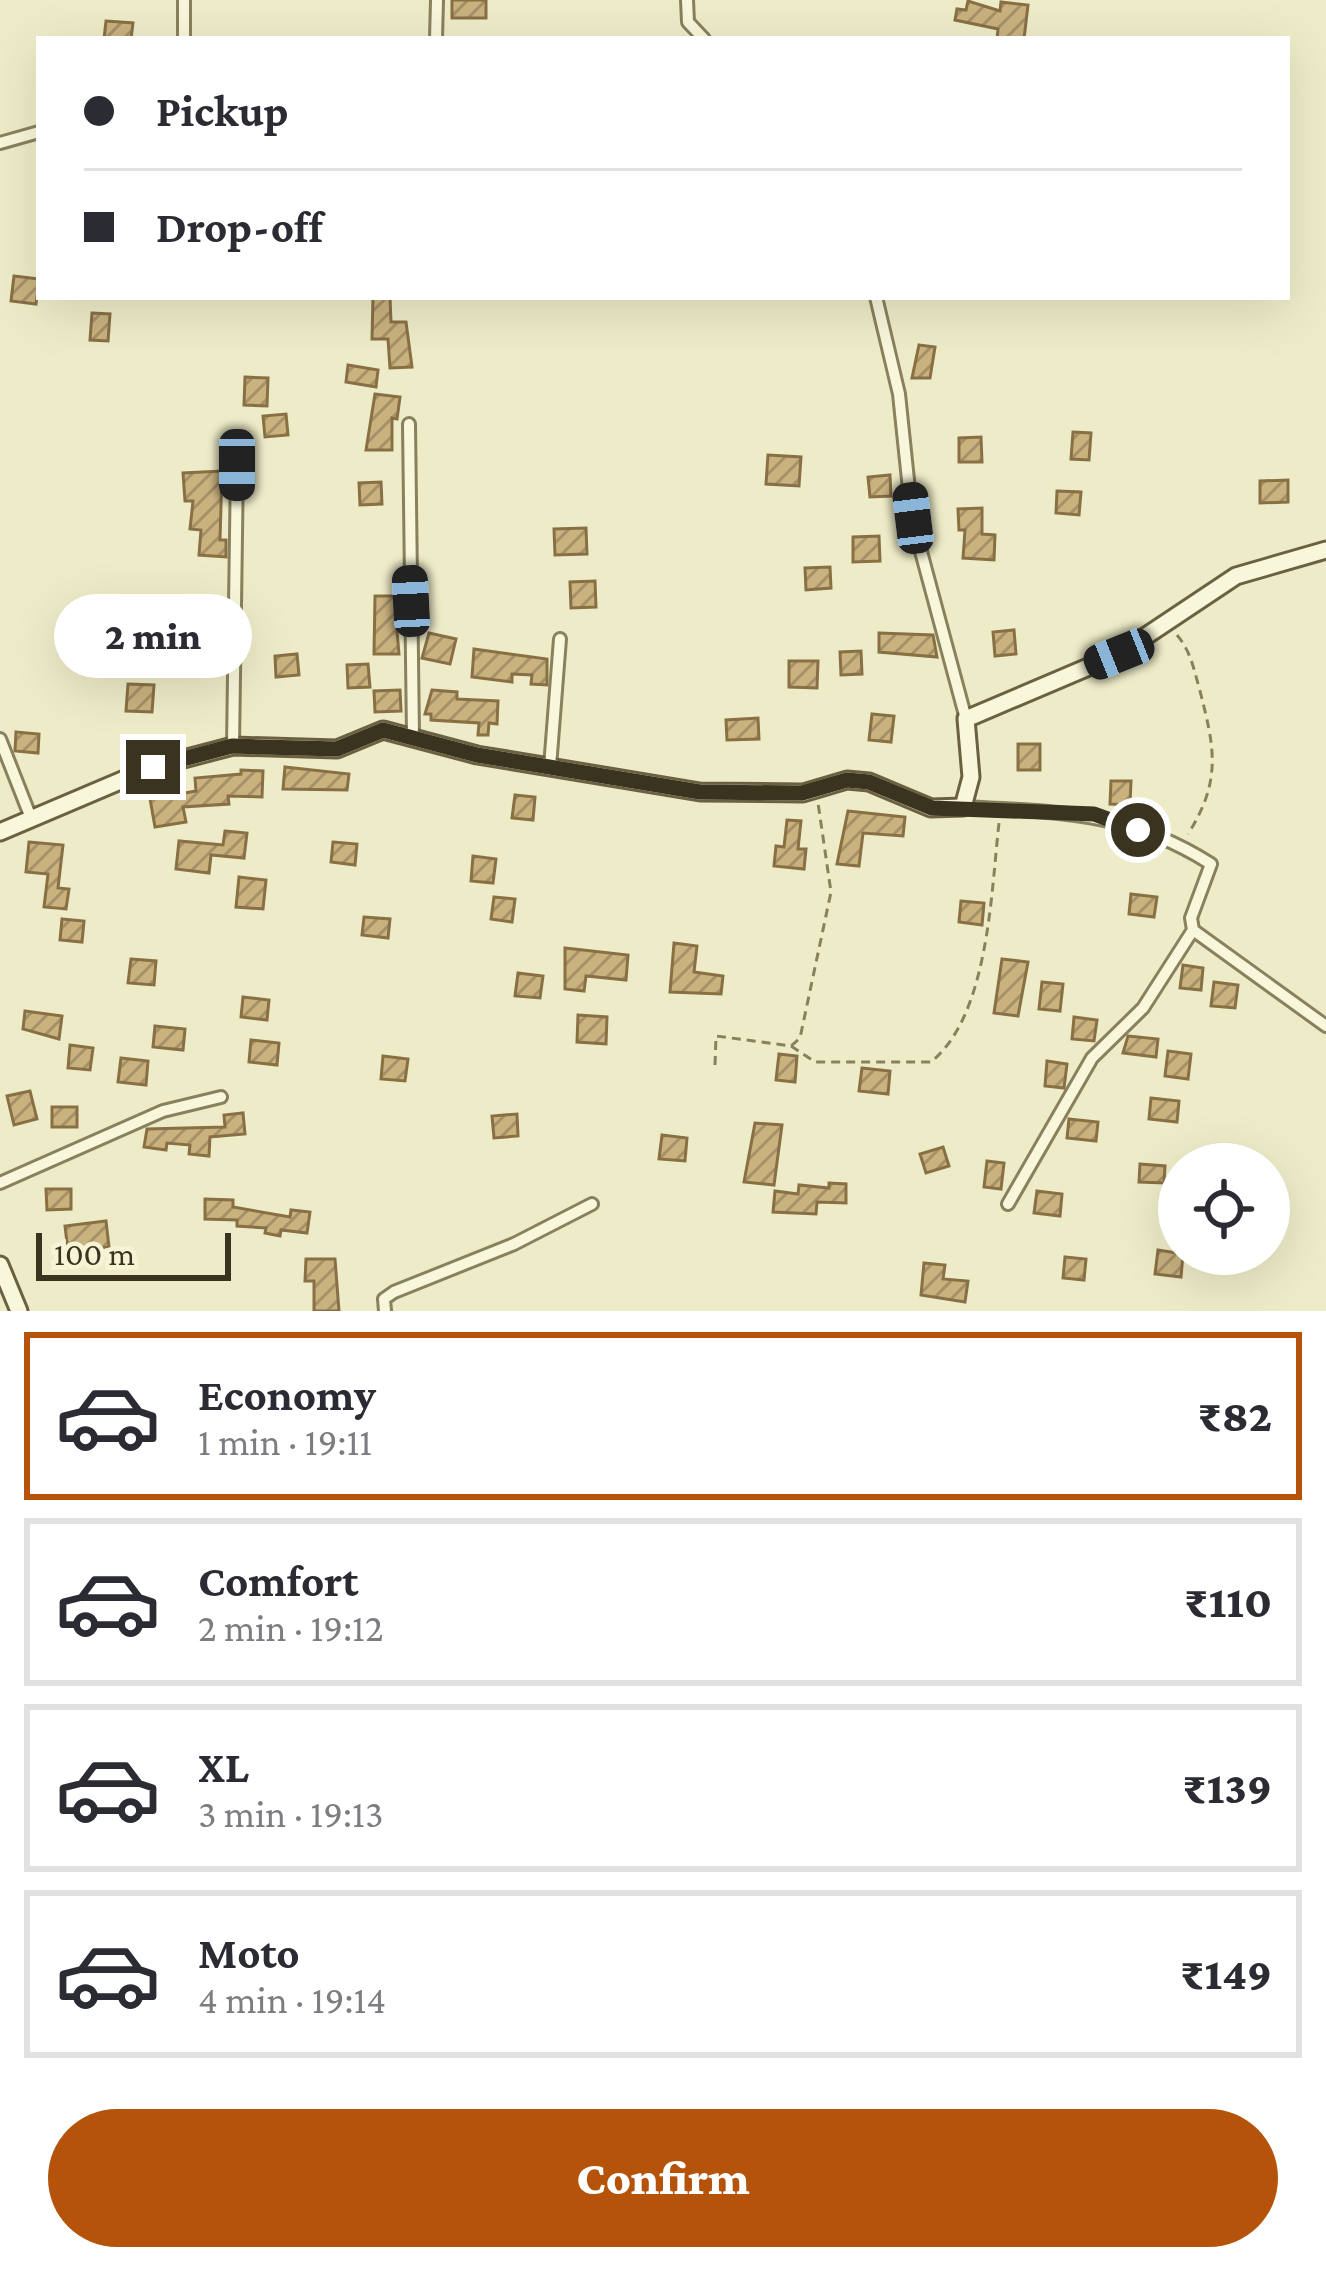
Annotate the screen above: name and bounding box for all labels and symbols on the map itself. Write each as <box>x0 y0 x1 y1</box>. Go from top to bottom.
car <box>219 429 255 501</box>
car <box>891 480 935 556</box>
car <box>391 564 431 638</box>
callout: 2 min <box>54 593 252 677</box>
car <box>1079 624 1159 684</box>
route end <box>126 740 180 794</box>
route start <box>1111 803 1165 857</box>
scale bar <box>36 1227 231 1280</box>

